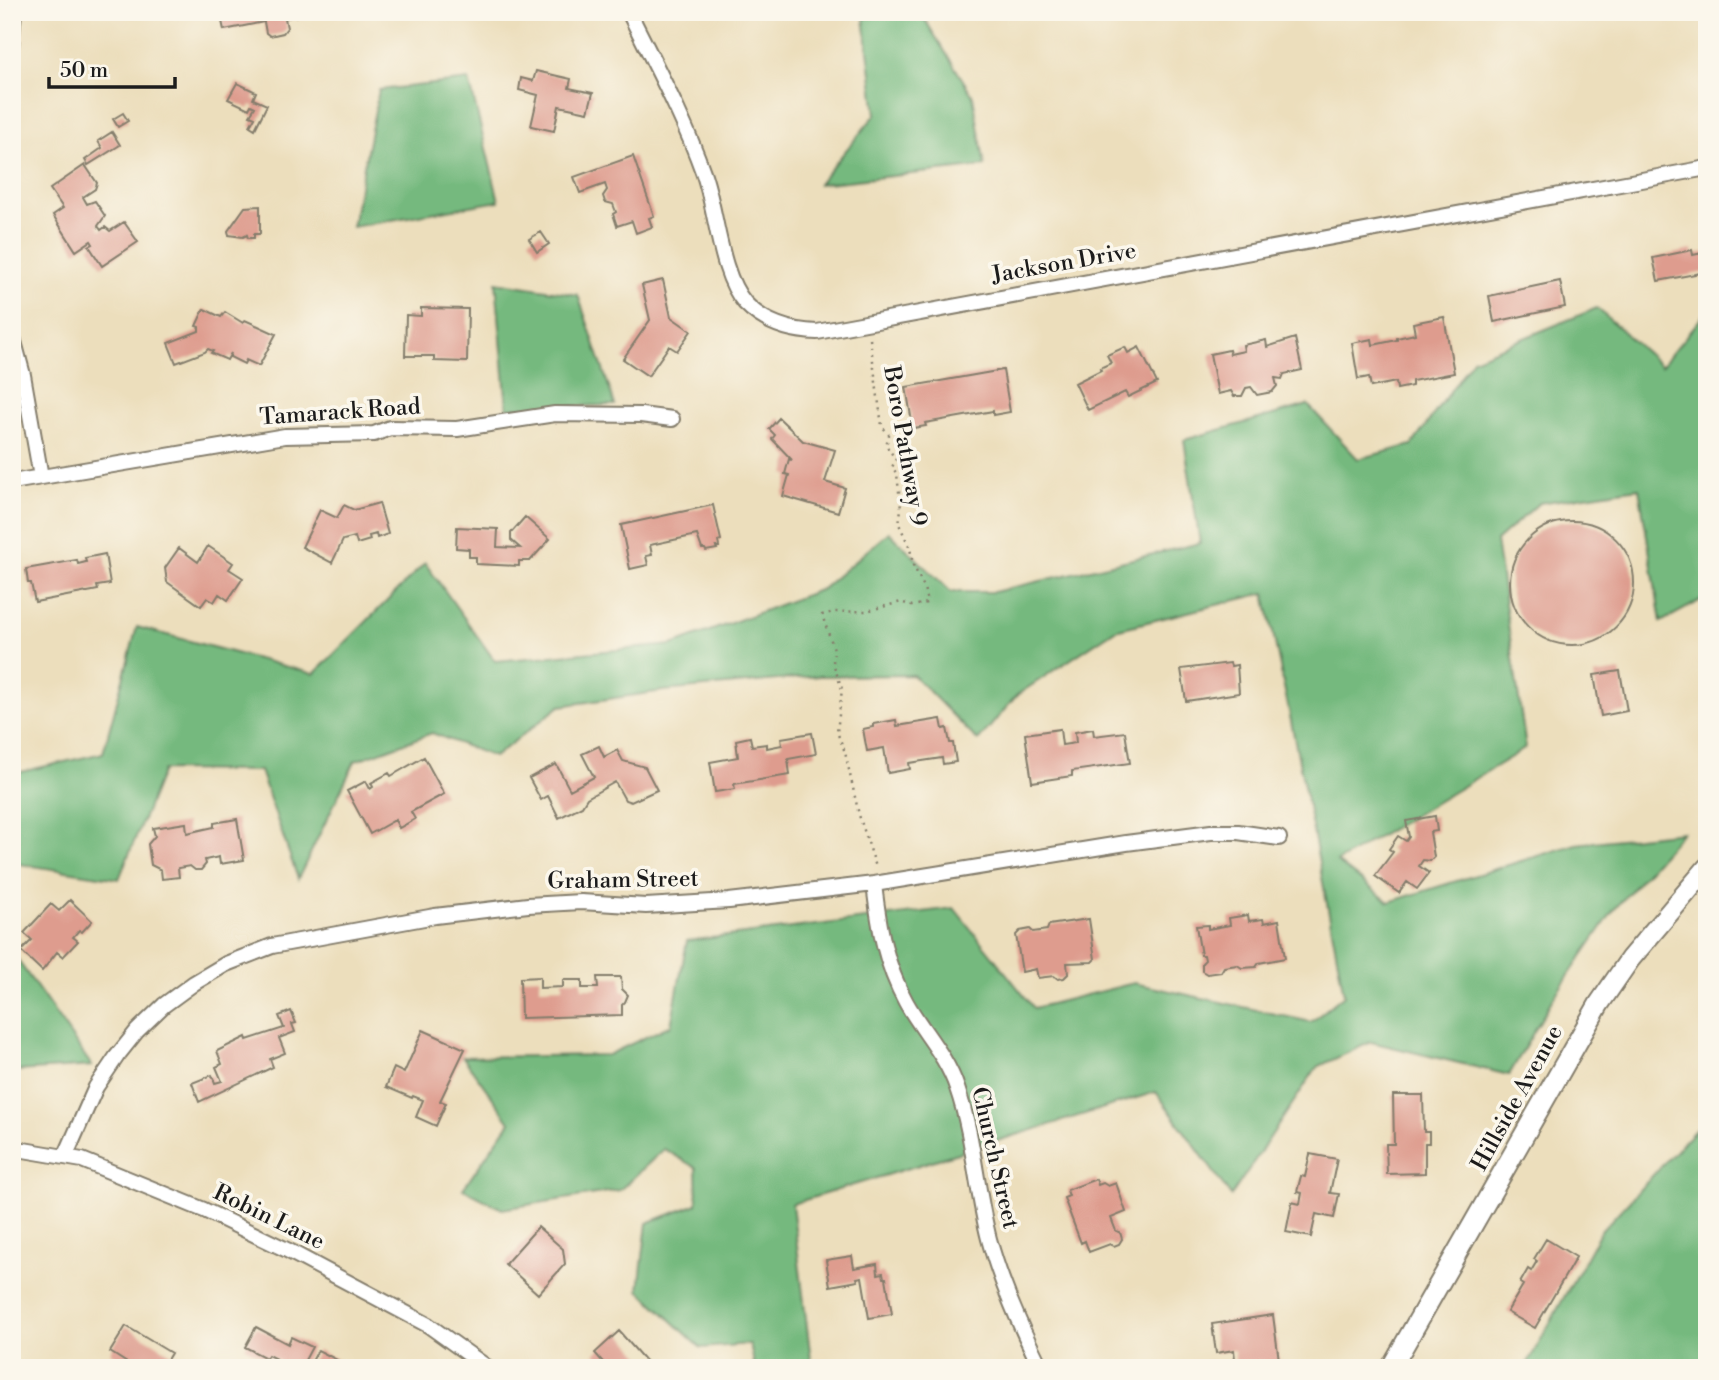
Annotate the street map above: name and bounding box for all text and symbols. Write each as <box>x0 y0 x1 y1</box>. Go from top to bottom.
scale bar <box>49 46 175 90</box>
text: 50 m <box>60 58 108 84</box>
street label: Jackson Drive <box>989 237 1138 290</box>
street label: Boro Pathway 9 <box>877 363 933 528</box>
street label: Tamarack Road <box>259 392 421 432</box>
street label: Graham Street <box>547 865 699 895</box>
street label: Hillside Avenue <box>1465 1020 1569 1176</box>
street label: Church Street <box>965 1084 1025 1232</box>
street label: Robin Lane <box>209 1178 329 1256</box>

